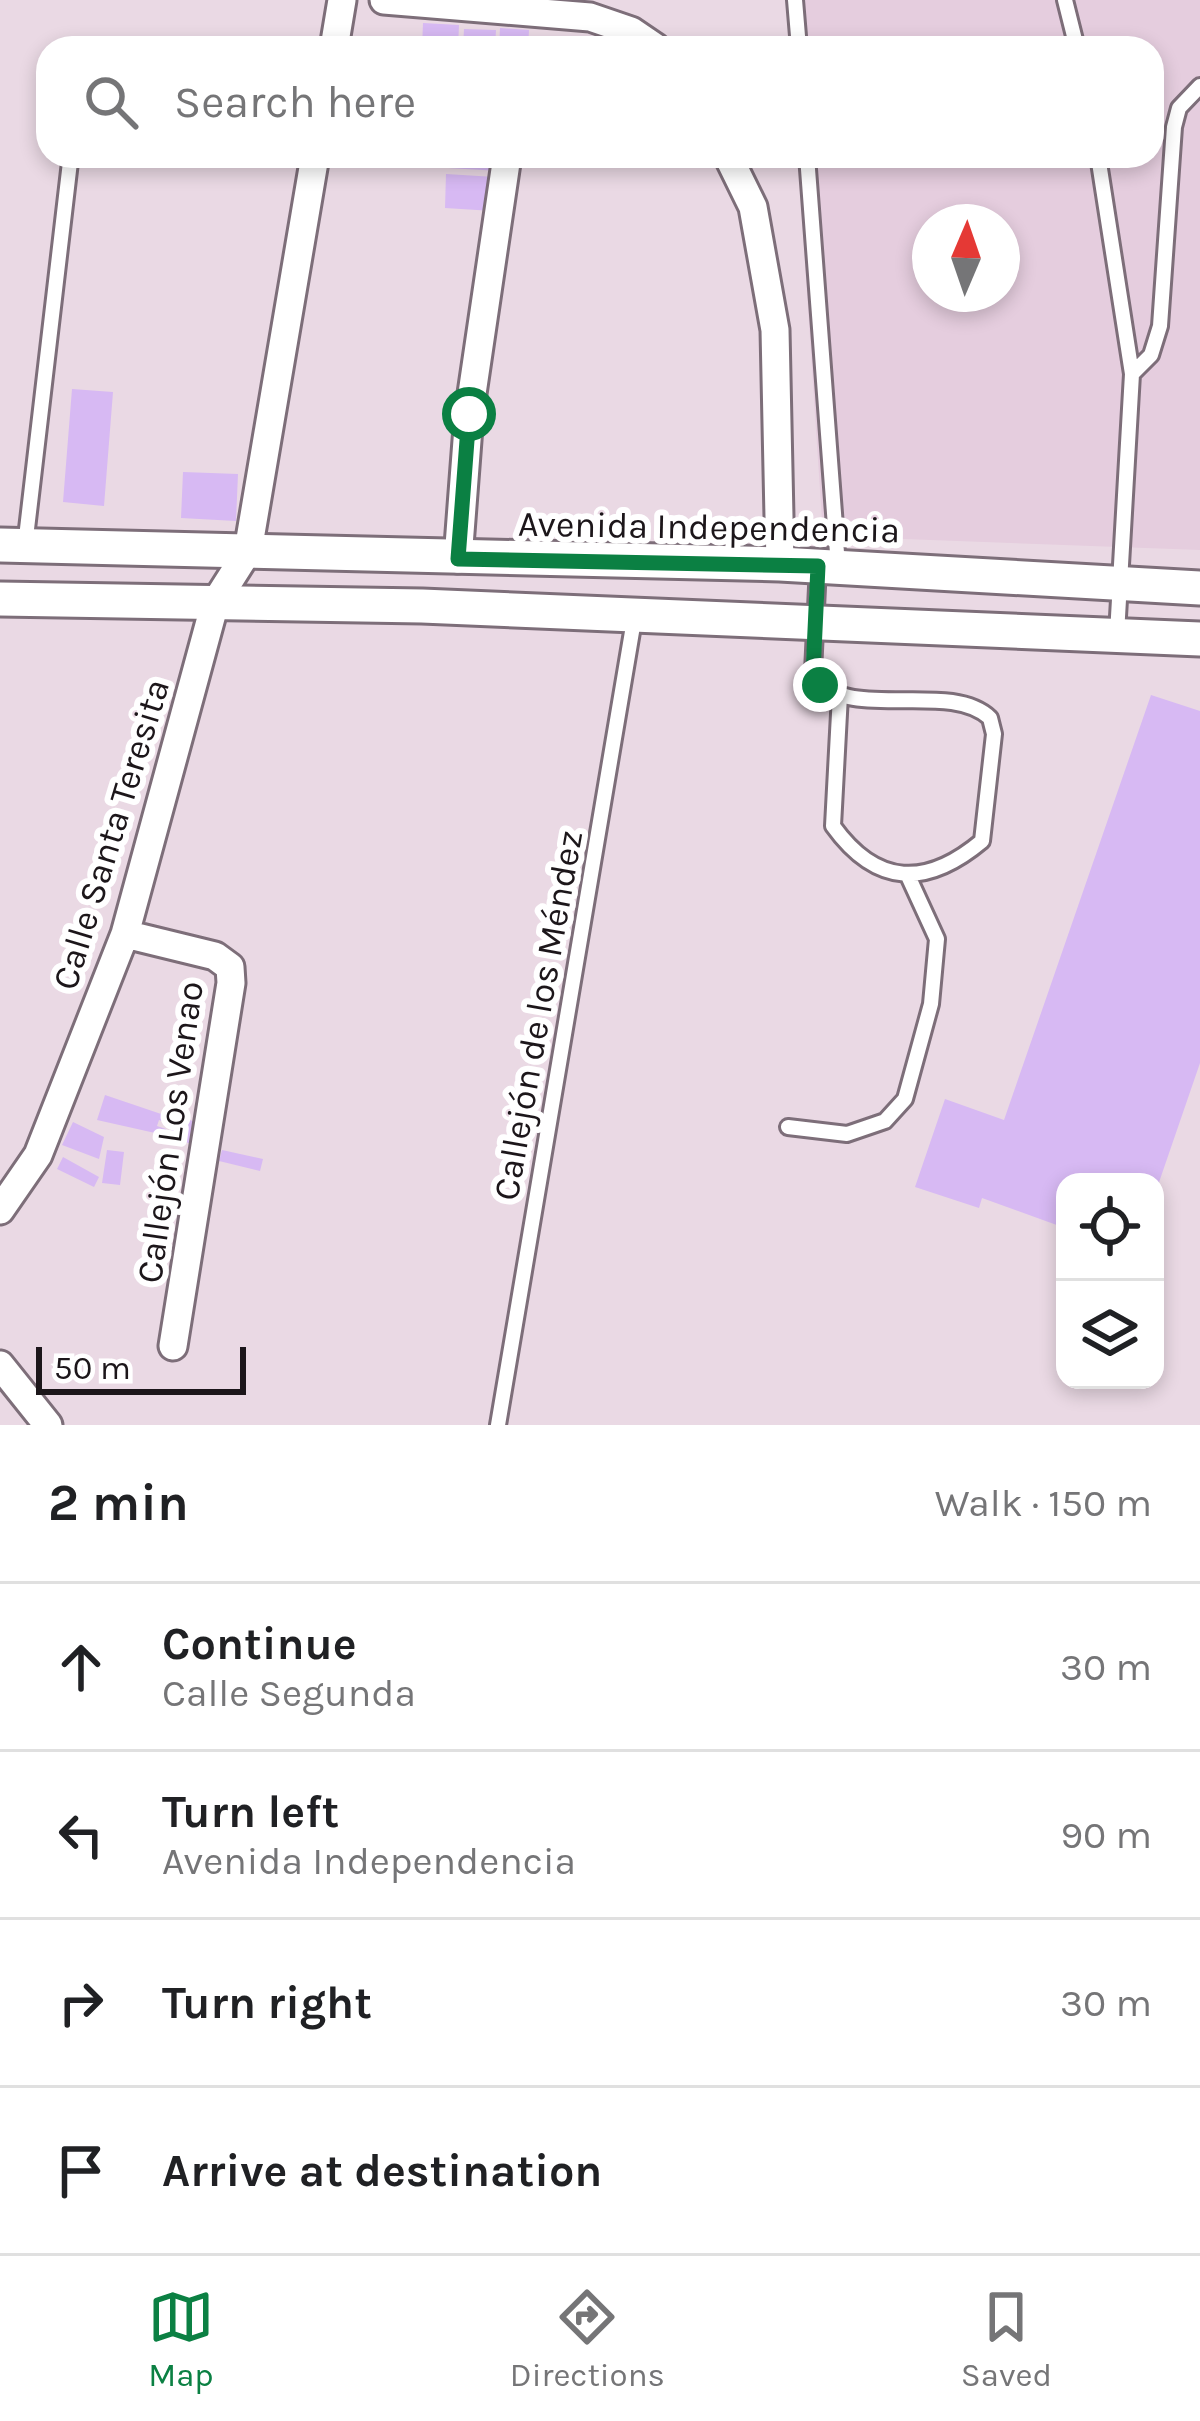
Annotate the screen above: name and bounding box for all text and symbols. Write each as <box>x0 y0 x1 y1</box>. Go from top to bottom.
search box <box>36 36 1164 168</box>
icon: search <box>78 69 144 135</box>
text: Search here <box>174 76 416 128</box>
north arrow <box>912 204 1020 312</box>
route start <box>442 387 496 441</box>
street label: Avenida Independencia <box>518 503 900 551</box>
route end <box>793 658 847 712</box>
street label: Calle Santa Teresita <box>44 674 178 995</box>
street label: Callejón de los Méndez <box>485 827 591 1203</box>
street label: Callejón Los Venao <box>128 978 212 1286</box>
map controls <box>1056 1173 1164 1389</box>
button: locate <box>1056 1173 1164 1281</box>
button: layers <box>1056 1281 1164 1389</box>
scale bar <box>36 1341 246 1394</box>
text: 50 m <box>54 1349 131 1387</box>
text: 2 min <box>48 1473 189 1533</box>
text: Walk · 150 m <box>935 1480 1152 1526</box>
text: Continue <box>162 1618 357 1670</box>
icon: ahead <box>48 1634 114 1700</box>
text: 30 m <box>1060 1644 1152 1690</box>
text: Calle Segunda <box>162 1670 416 1716</box>
text: Turn left <box>162 1786 339 1838</box>
icon: left <box>48 1802 114 1868</box>
text: 90 m <box>1060 1812 1152 1858</box>
text: Avenida Independencia <box>162 1838 576 1884</box>
icon: right <box>48 1970 114 2036</box>
text: Turn right <box>162 1977 372 2029</box>
text: 30 m <box>1060 1980 1152 2026</box>
icon: arrive <box>48 2138 114 2204</box>
text: Arrive at destination <box>162 2145 602 2197</box>
tab: Map <box>148 2284 214 2394</box>
tab: Directions <box>510 2284 665 2394</box>
tab: Saved <box>961 2284 1052 2394</box>

